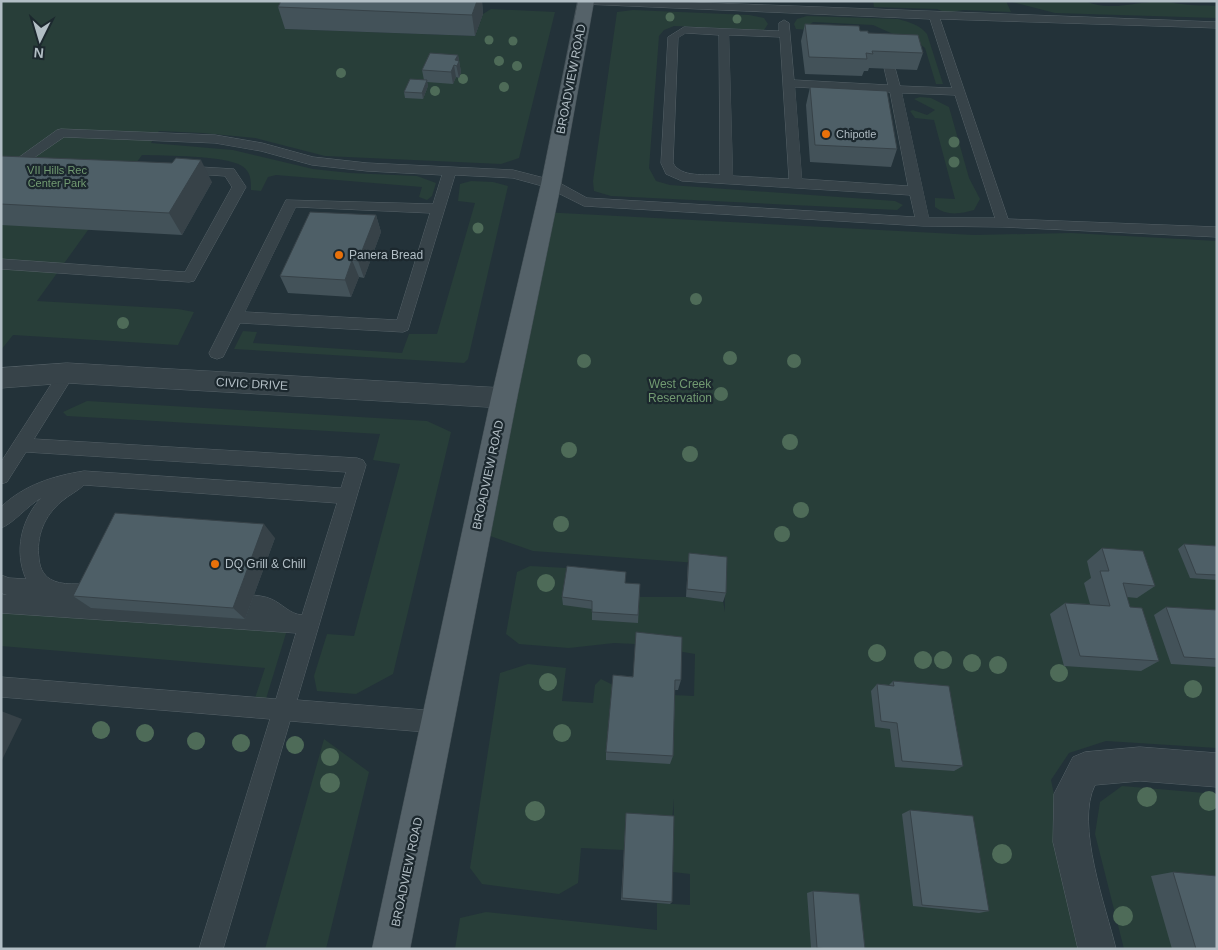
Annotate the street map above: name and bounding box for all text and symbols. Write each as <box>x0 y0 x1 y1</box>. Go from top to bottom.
north arrow <box>15 15 65 65</box>
street label: BROADVIEW ROAD <box>554 23 589 135</box>
text: N <box>33 45 45 61</box>
marker: Chipotle <box>820 128 832 140</box>
place label: Chipotle <box>836 128 876 140</box>
park label: VII Hills Rec Center Park <box>27 164 87 189</box>
place label: Panera Bread <box>349 248 423 262</box>
marker: Panera Bread <box>333 249 345 261</box>
street label: CIVIC DRIVE <box>216 375 288 393</box>
park label: West Creek Reservation <box>648 377 712 405</box>
street label: BROADVIEW ROAD <box>470 419 506 531</box>
place label: DQ Grill & Chill <box>225 557 306 571</box>
marker: DQ Grill & Chill <box>209 558 221 570</box>
street label: BROADVIEW ROAD <box>389 816 425 928</box>

